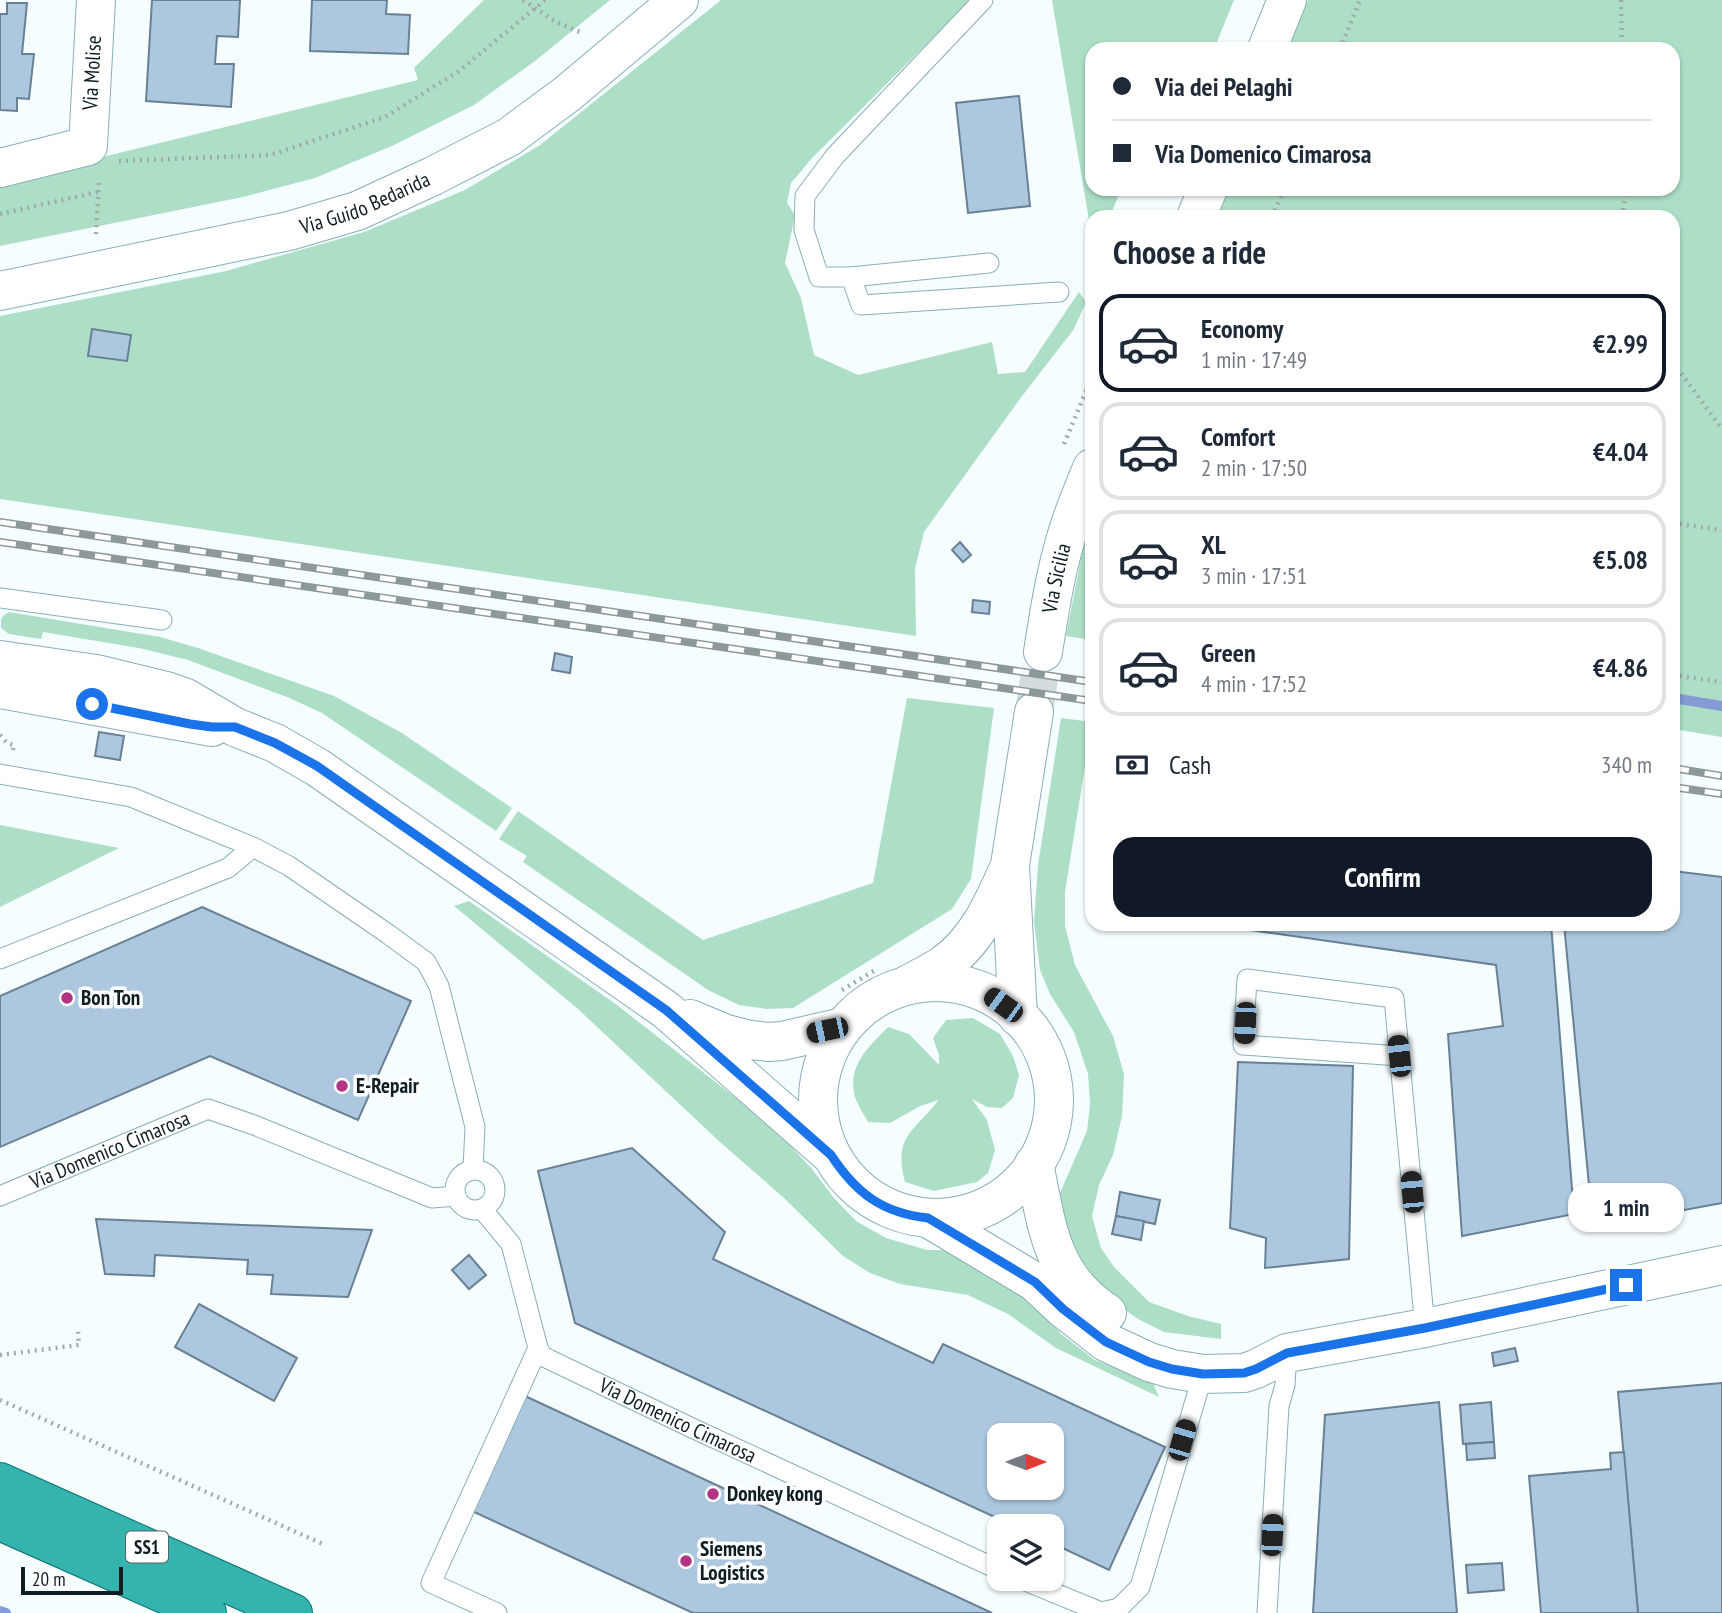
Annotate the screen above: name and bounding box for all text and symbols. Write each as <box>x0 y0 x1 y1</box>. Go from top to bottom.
street label: Via Molise <box>76 35 107 112</box>
text: Via dei Pelaghi <box>1155 70 1293 103</box>
text: Via Domenico Cimarosa <box>1155 137 1371 170</box>
street label: Via Guido Bedarida <box>296 165 434 240</box>
text: Choose a ride <box>1113 231 1266 273</box>
icon: car <box>1117 312 1180 375</box>
text: Economy <box>1201 312 1283 345</box>
text: €2.99 <box>1593 327 1648 360</box>
text: 1 min · 17:49 <box>1201 345 1307 374</box>
icon: car <box>1117 420 1180 483</box>
text: Comfort <box>1201 420 1275 453</box>
text: €4.04 <box>1593 435 1648 468</box>
text: 2 min · 17:50 <box>1201 453 1307 482</box>
icon: car <box>1117 528 1180 591</box>
text: XL <box>1201 528 1226 561</box>
street label: Via Sicilia <box>1035 540 1077 616</box>
text: €5.08 <box>1593 543 1648 576</box>
text: 3 min · 17:51 <box>1201 561 1307 590</box>
icon: car <box>1117 636 1180 699</box>
text: Green <box>1201 636 1256 669</box>
text: €4.86 <box>1593 651 1648 684</box>
text: 4 min · 17:52 <box>1201 669 1307 698</box>
route start <box>76 688 108 720</box>
icon: cash <box>1113 746 1151 784</box>
text: Cash <box>1169 748 1211 781</box>
text: 340 m <box>1601 750 1652 779</box>
button: Confirm <box>1113 837 1652 917</box>
place label: Bon Ton <box>81 984 140 1011</box>
car <box>980 984 1027 1026</box>
marker: Bon Ton <box>59 990 75 1006</box>
car <box>1234 1001 1257 1045</box>
car <box>805 1015 850 1045</box>
car <box>1387 1034 1412 1078</box>
place label: E-Repair <box>356 1072 420 1099</box>
marker: E-Repair <box>334 1078 350 1094</box>
street label: Via Domenico Cimarosa <box>25 1104 194 1195</box>
car <box>1400 1170 1425 1214</box>
callout: 1 min <box>1568 1184 1684 1232</box>
text: 1 min <box>1603 1193 1649 1222</box>
route end <box>1610 1269 1642 1301</box>
street label: Via Domenico Cimarosa <box>594 1371 761 1469</box>
car <box>1167 1417 1198 1463</box>
north arrow <box>987 1423 1064 1500</box>
map controls <box>987 1423 1064 1591</box>
place label: Donkey kong <box>727 1480 823 1507</box>
marker: Donkey kong <box>705 1486 721 1502</box>
car <box>1261 1513 1284 1557</box>
button: layers <box>987 1514 1064 1591</box>
road number: SS1 <box>126 1532 168 1562</box>
place label: Siemens Logistics <box>700 1535 765 1586</box>
marker: Siemens Logistics <box>678 1553 694 1569</box>
scale bar <box>21 1564 122 1596</box>
text: 20 m <box>32 1567 66 1591</box>

